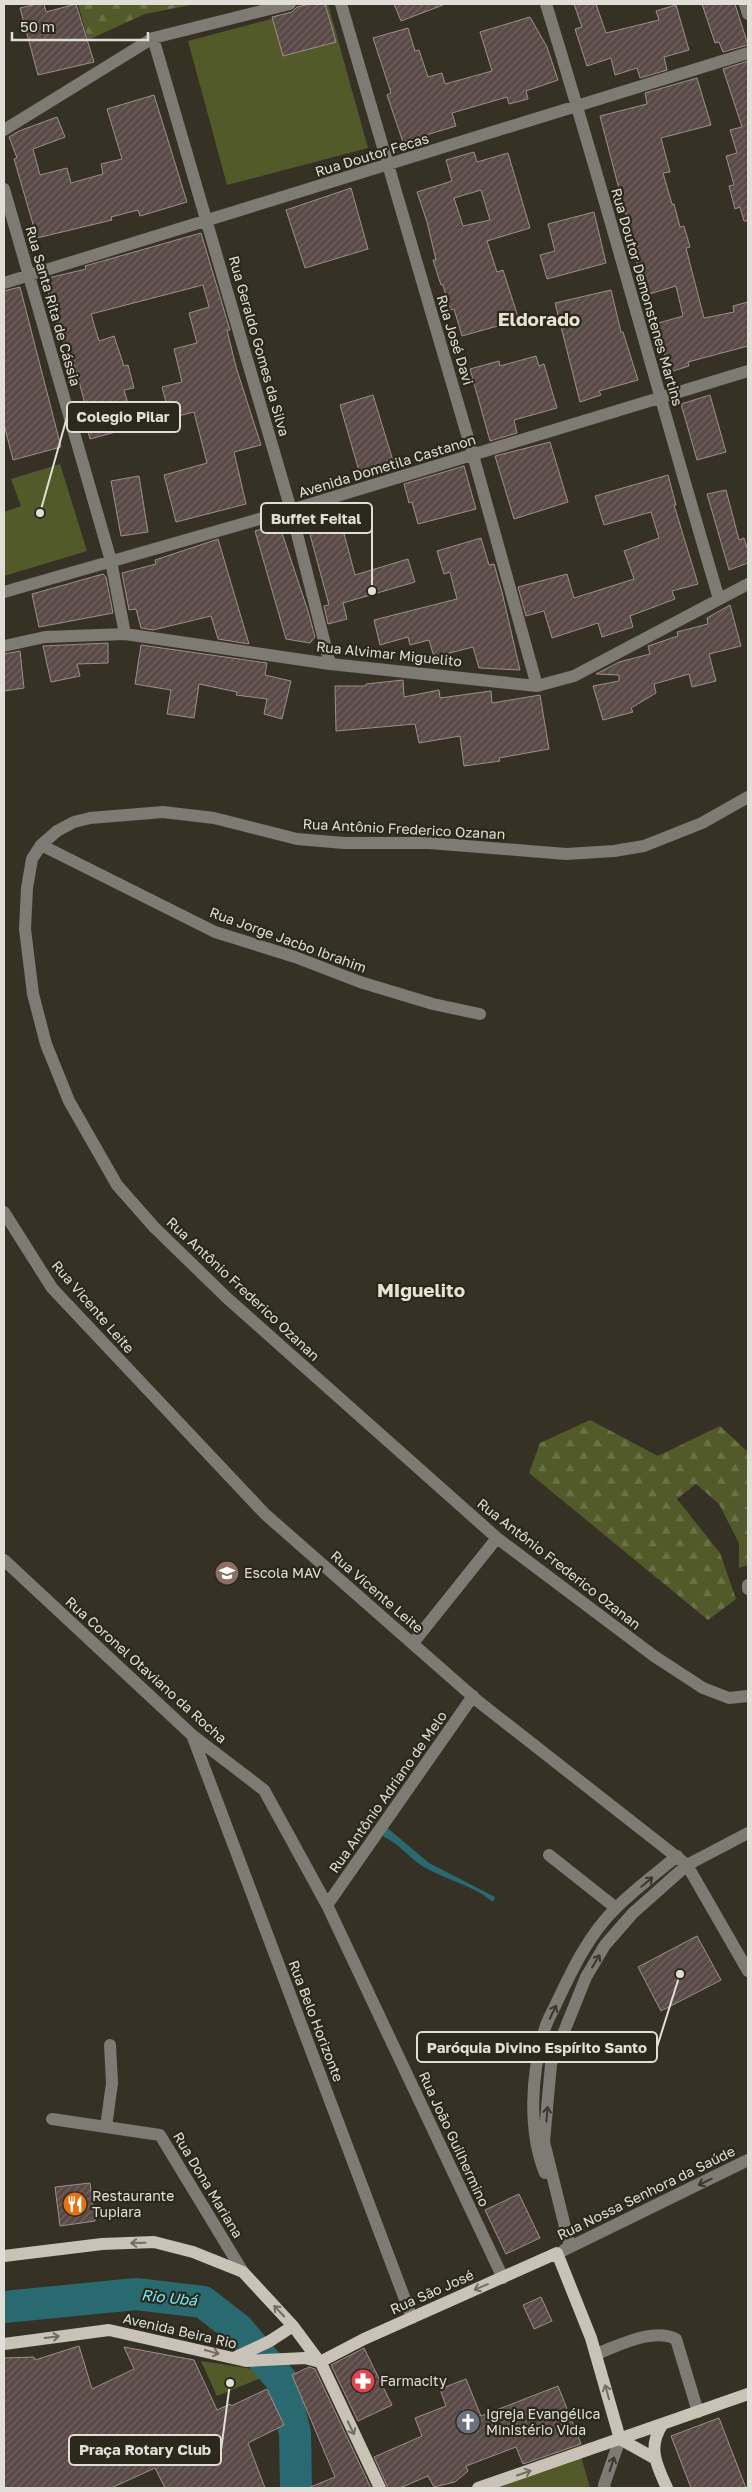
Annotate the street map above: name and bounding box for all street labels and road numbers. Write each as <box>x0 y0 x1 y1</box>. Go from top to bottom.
street label: Rua Doutor Fecas <box>313 129 431 180</box>
street label: Rua Doutor Demonstenes Martins <box>608 186 687 408</box>
street label: Rua Santa Rita de Cássia <box>22 224 85 388</box>
street label: Rua Geraldo Gomes da Silva <box>226 254 293 438</box>
street label: Rua José Davi <box>434 293 477 387</box>
street label: Avenida Dometila Castanon <box>296 430 478 501</box>
street label: Rua Alvimar Miguelito <box>315 637 463 670</box>
street label: Rua Antônio Frederico Ozanan <box>302 815 506 842</box>
street label: Rua Jorge Jacbo Ibrahim <box>207 903 369 976</box>
street label: Rua Antônio Frederico Ozanan <box>163 1213 323 1364</box>
street label: Rua Vicente Leite <box>49 1257 138 1356</box>
street label: Rua Antônio Frederico Ozanan <box>474 1494 644 1633</box>
street label: Rua Vicente Leite <box>328 1547 427 1636</box>
street label: Rua Coronel Otaviano da Rocha <box>62 1593 230 1747</box>
street label: Rua Antônio Adriano de Melo <box>325 1707 450 1876</box>
street label: Rua Belo Horizonte <box>285 1958 347 2084</box>
street label: Rua João Guilhermino <box>416 2069 493 2209</box>
street label: Rua Dona Mariana <box>170 2129 247 2241</box>
street label: Rua Nossa Senhora da Saúde <box>554 2142 738 2243</box>
street label: Rua São José <box>387 2266 476 2318</box>
street label: Avenida Beira Rio <box>122 2309 239 2352</box>

